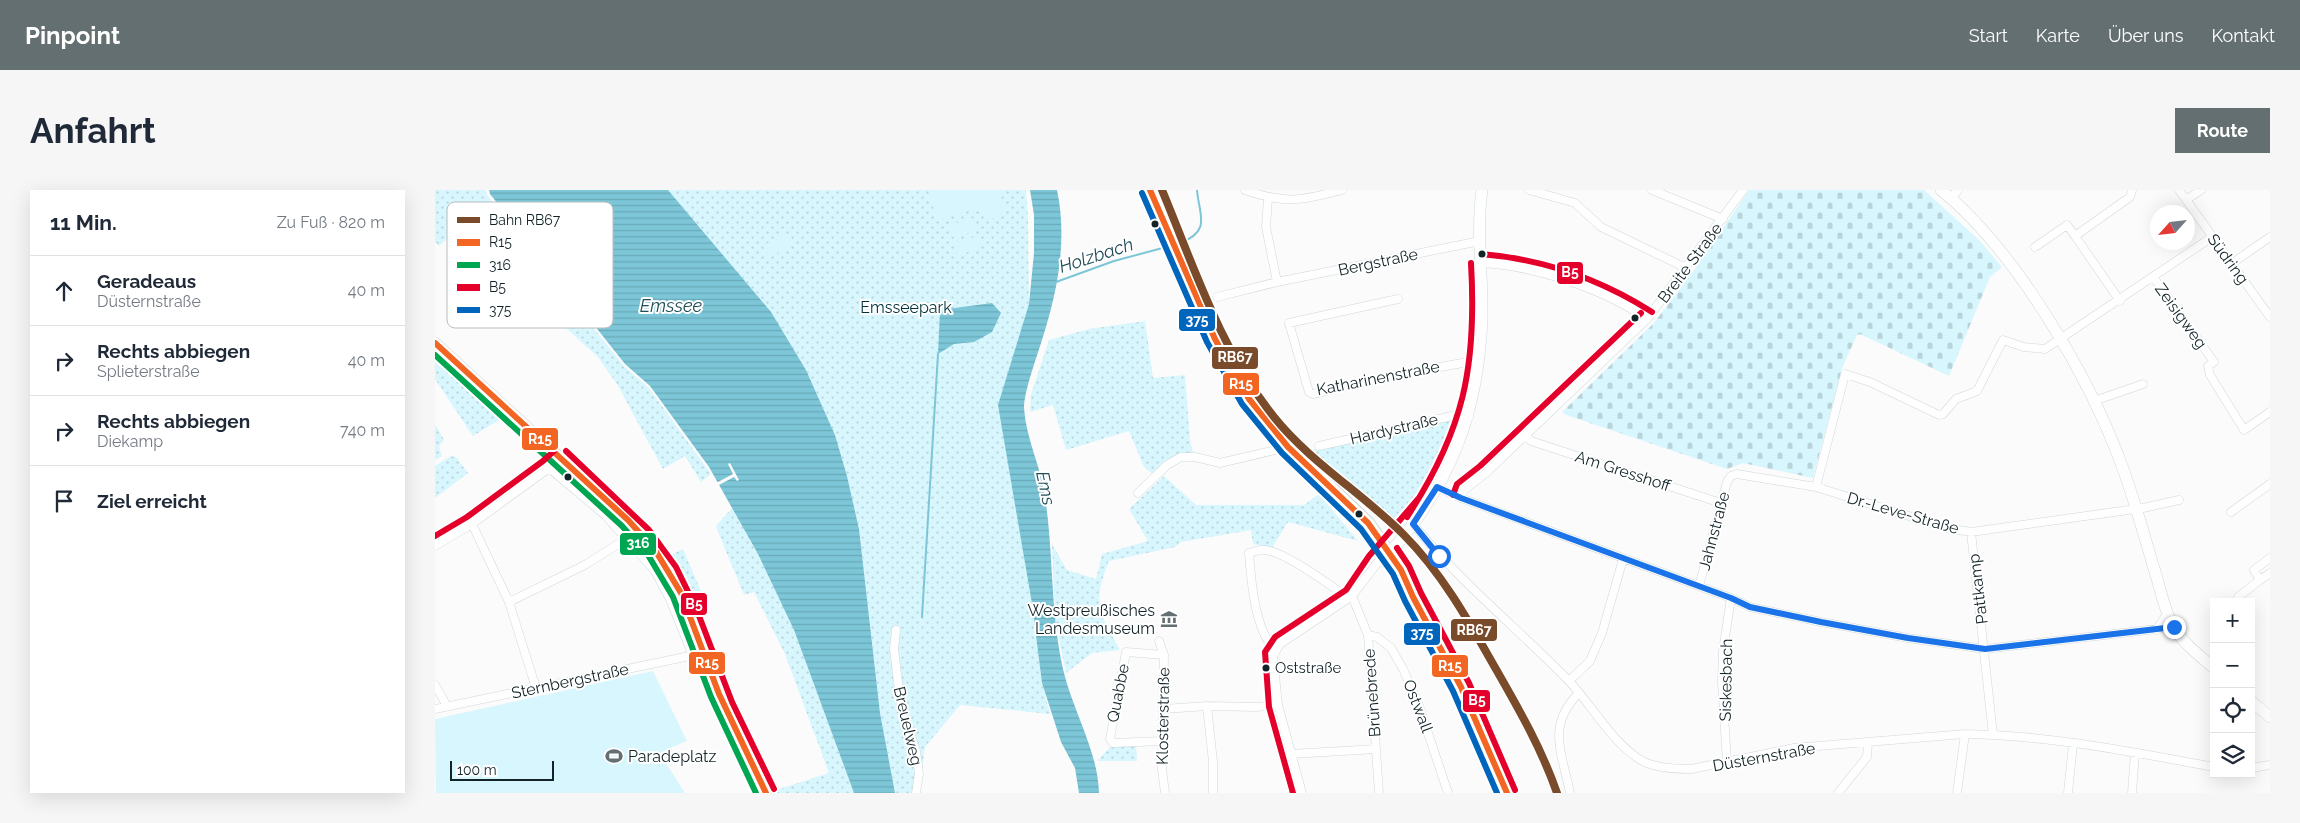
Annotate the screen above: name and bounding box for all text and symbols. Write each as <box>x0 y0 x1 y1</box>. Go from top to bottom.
text: Pinpoint <box>25 21 120 50</box>
text: Start <box>1969 25 2008 46</box>
text: Karte <box>2036 25 2080 46</box>
text: Über uns <box>2108 25 2183 46</box>
text: Kontakt <box>2211 25 2275 46</box>
button: Route <box>2175 108 2270 153</box>
text: Anfahrt <box>30 110 156 151</box>
legend <box>447 202 613 328</box>
north arrow <box>2150 205 2195 250</box>
text: 11 Min. <box>50 210 117 235</box>
text: Bahn RB67 <box>489 212 561 228</box>
text: Zu Fuß · 820 m <box>277 213 385 232</box>
unlabelled marker <box>1150 219 1160 229</box>
street label: Breite Straße <box>1654 219 1726 307</box>
street label: Südring <box>2203 230 2253 288</box>
water label: Holzbach <box>1056 233 1136 277</box>
text: R15 <box>489 234 512 250</box>
street label: Bergstraße <box>1336 244 1420 280</box>
unlabelled marker <box>1477 249 1487 259</box>
text: 316 <box>489 257 511 273</box>
line badge: B5 <box>1556 261 1584 285</box>
text: B5 <box>1561 264 1579 280</box>
text: Geradeaus <box>97 270 196 292</box>
icon: ahead <box>50 277 78 305</box>
text: B5 <box>489 279 506 295</box>
street label: Zeisigweg <box>2151 280 2211 352</box>
text: 40 m <box>348 281 385 300</box>
text: Düsternstraße <box>97 292 201 311</box>
water label: Emssee <box>640 295 703 316</box>
park label: Emsseepark <box>860 298 952 317</box>
text: 375 <box>489 302 512 318</box>
line badge: 375 <box>1178 308 1216 332</box>
text: 375 <box>1185 312 1209 328</box>
unlabelled marker <box>1630 313 1640 323</box>
text: Rechts abbiegen <box>97 340 250 362</box>
line badge: RB67 <box>1211 346 1259 370</box>
icon: right <box>50 347 78 375</box>
text: RB67 <box>1217 349 1253 365</box>
text: 40 m <box>348 351 385 370</box>
street label: Katharinenstraße <box>1315 357 1441 399</box>
text: Splieterstraße <box>97 362 200 381</box>
line badge: R15 <box>1222 372 1260 396</box>
text: R15 <box>1229 376 1253 392</box>
text: Rechts abbiegen <box>97 410 250 432</box>
street label: Hardystraße <box>1348 410 1440 448</box>
icon: right <box>50 417 78 445</box>
text: 740 m <box>340 421 385 440</box>
line badge: R15 <box>521 427 559 451</box>
text: R15 <box>528 431 552 447</box>
text: Diekamp <box>97 432 163 451</box>
street label: Am Gresshoff <box>1573 447 1674 496</box>
water label: Ems <box>1032 469 1060 508</box>
unlabelled marker <box>563 472 573 482</box>
icon: arrive <box>50 487 78 515</box>
street label: Dr.-Leve-Straße <box>1845 488 1961 538</box>
text: Ziel erreicht <box>97 490 207 512</box>
street label: Jahnstraße <box>1694 490 1734 572</box>
unlabelled marker <box>1354 509 1364 519</box>
line badge: 316 <box>619 532 657 556</box>
text: 316 <box>626 535 650 551</box>
route start <box>1428 545 1451 568</box>
street label: Pattkamp <box>1964 552 1992 625</box>
line badge: B5 <box>680 592 708 616</box>
text: B5 <box>685 596 703 612</box>
map controls <box>2210 598 2255 778</box>
button: + <box>2210 598 2255 643</box>
place label: Westpreußisches Landesmuseum <box>1027 601 1155 638</box>
museum icon: Westpreußisches Landesmuseum <box>1159 609 1179 629</box>
route end <box>2163 616 2186 639</box>
line badge: RB67 <box>1450 618 1498 642</box>
line badge: 375 <box>1403 622 1441 646</box>
text: RB67 <box>1456 622 1492 638</box>
text: 375 <box>1410 625 1434 641</box>
street label: Siskesbach <box>1716 638 1736 722</box>
button: − <box>2210 643 2255 688</box>
street label: Brünebrede <box>1359 648 1385 738</box>
line badge: R15 <box>688 651 726 675</box>
line badge: R15 <box>1431 654 1469 678</box>
text: R15 <box>695 655 719 671</box>
text: R15 <box>1438 658 1462 674</box>
street label: Sternbergstraße <box>510 659 630 703</box>
place label: Oststraße <box>1275 659 1341 677</box>
street label: Quabbe <box>1103 662 1133 724</box>
marker: Oststraße <box>1261 663 1271 673</box>
street label: Klosterstraße <box>1153 667 1173 765</box>
street label: Ostwall <box>1399 677 1437 736</box>
street label: Breuelweg <box>890 685 926 767</box>
button: locate <box>2210 688 2255 733</box>
line badge: B5 <box>1462 689 1491 713</box>
text: B5 <box>1468 692 1486 708</box>
button: layers <box>2210 733 2255 778</box>
street label: Düsternstraße <box>1711 739 1817 775</box>
sports icon: Paradeplatz <box>604 746 624 766</box>
place label: Paradeplatz <box>628 747 716 766</box>
scale bar <box>450 758 554 781</box>
text: 100 m <box>457 762 497 778</box>

